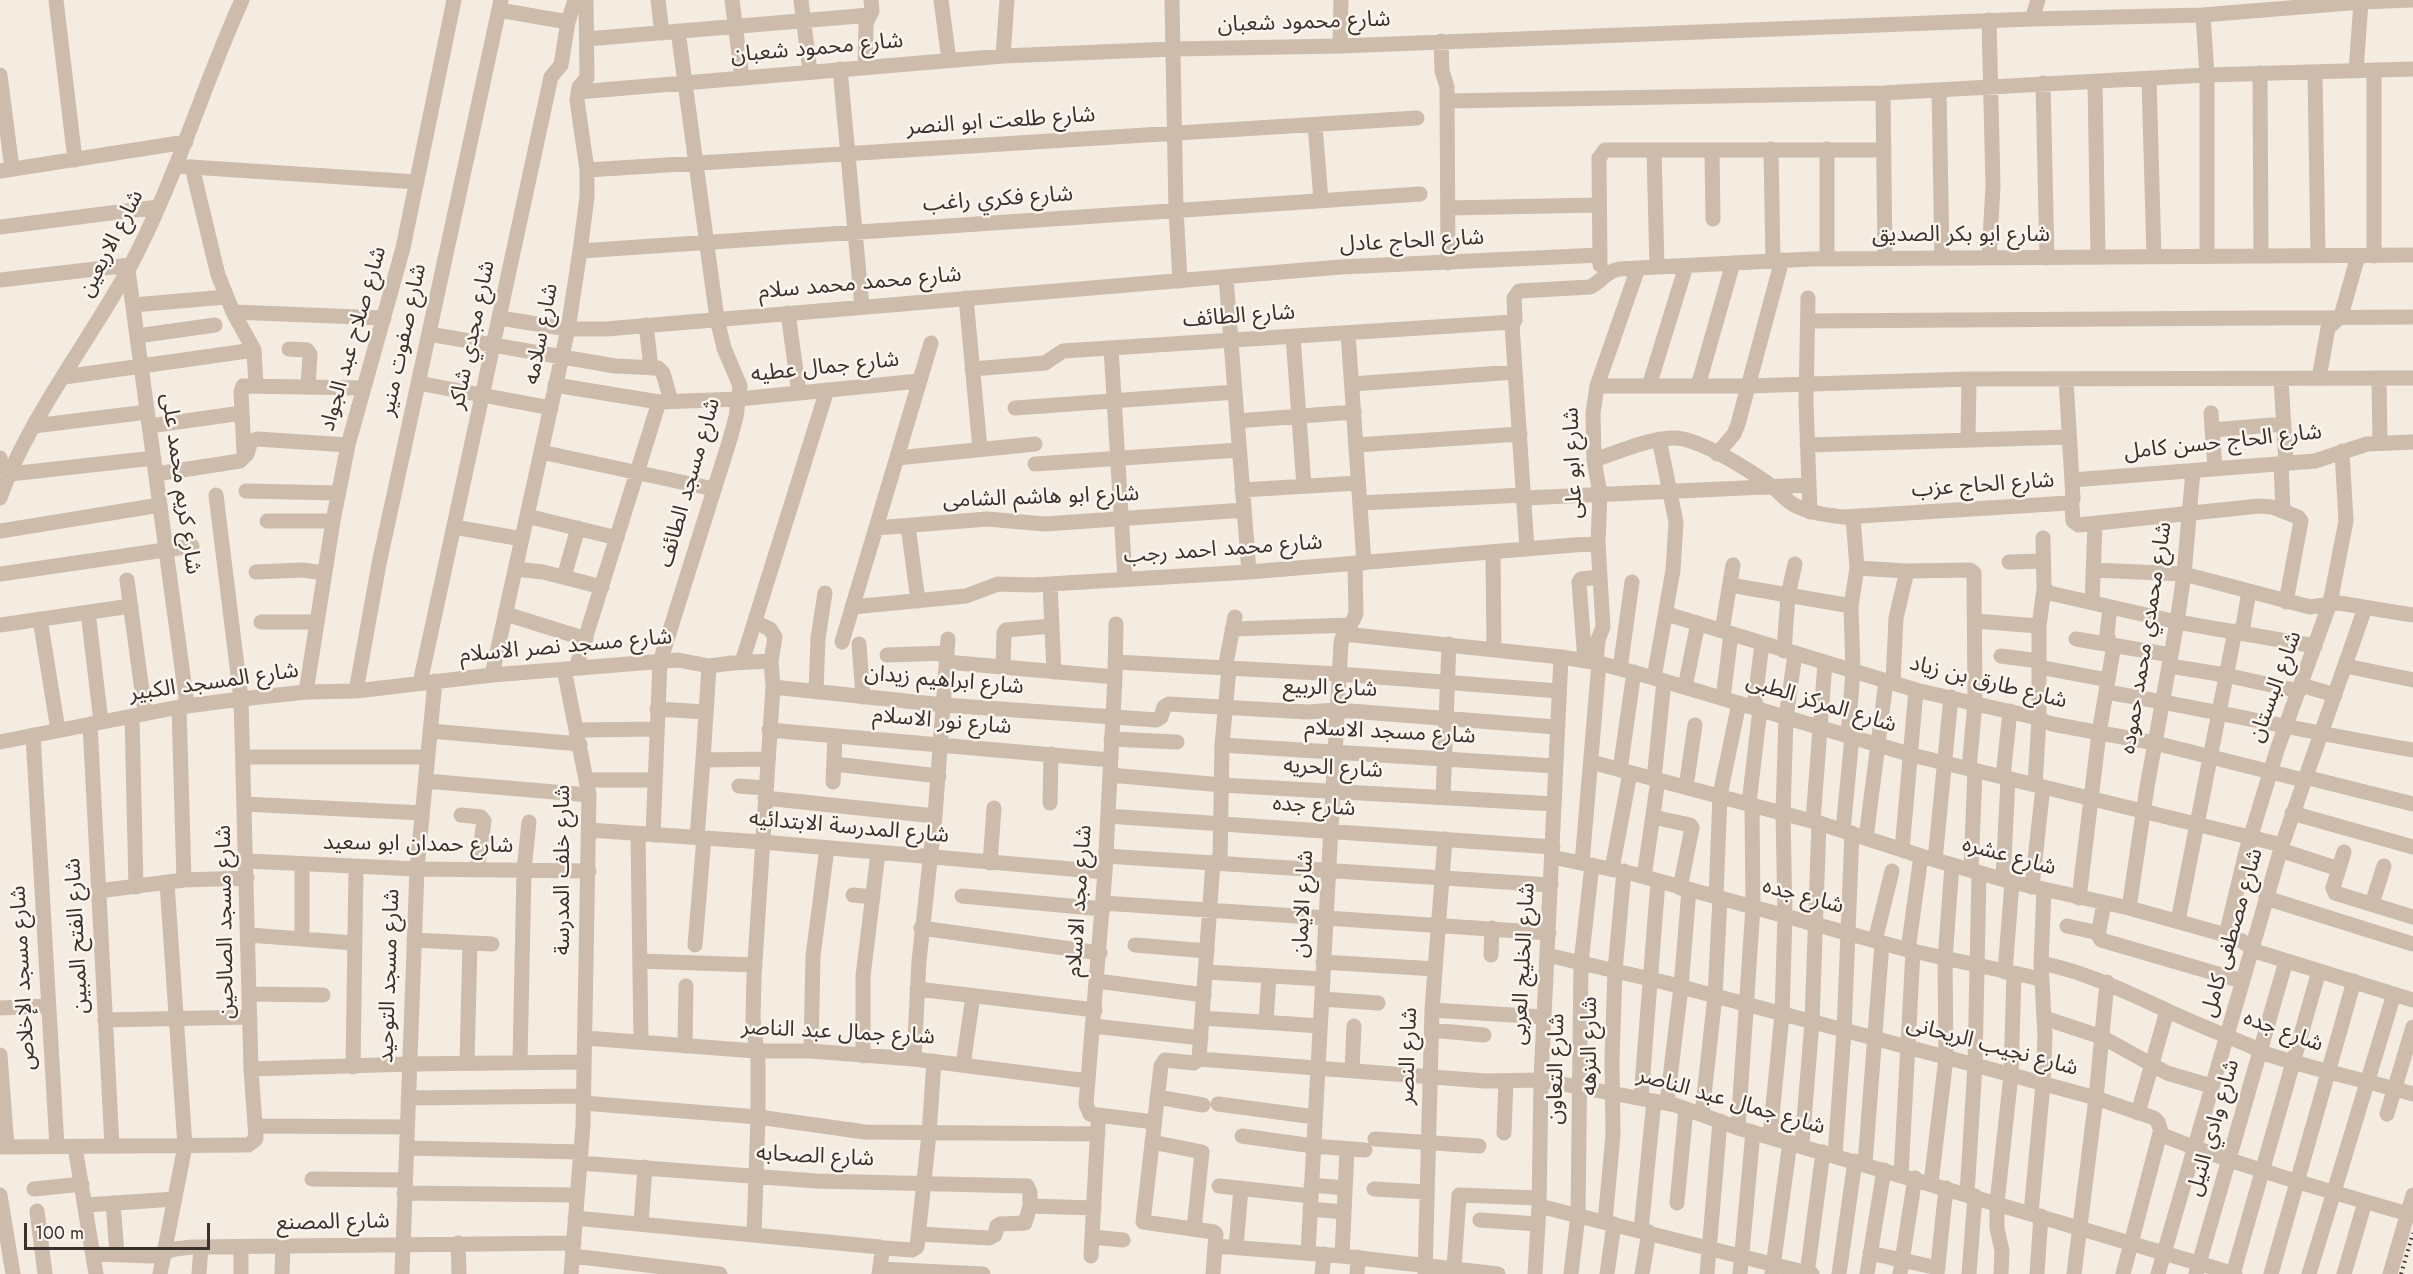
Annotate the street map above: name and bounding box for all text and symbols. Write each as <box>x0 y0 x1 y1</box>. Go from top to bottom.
street label: شارع محمود شعبان <box>1217 7 1391 39</box>
street label: شارع محمود شعبان <box>730 28 904 70</box>
street label: شارع طلعت ابو النصر <box>906 102 1096 142</box>
street label: شارع فكري راغب <box>922 182 1074 218</box>
street label: شارع الاربعين <box>74 186 150 302</box>
street label: شارع ابو بكر الصديق <box>1872 223 2050 249</box>
street label: شارع الحاج عادل <box>1339 225 1485 259</box>
street label: شارع صلاح عبد الجواد <box>315 243 393 435</box>
street label: شارع مجدي شاكر <box>444 258 502 412</box>
street label: شارع صفوت منير <box>375 261 433 419</box>
street label: شارع محمد محمد سلام <box>757 262 963 306</box>
street label: شارع سلامه <box>519 281 565 387</box>
street label: شارع الطائف <box>1182 300 1296 334</box>
street label: شارع جمال عطيه <box>750 347 900 389</box>
street label: شارع كريم محمد على <box>154 392 206 576</box>
street label: شارع مسجد الطائف <box>653 395 727 571</box>
street label: شارع ابو على <box>1559 407 1589 519</box>
street label: شارع الحاج حسن كامل <box>2123 419 2323 467</box>
street label: شارع الحاج عزب <box>1911 468 2055 504</box>
street label: شارع ابو هاشم الشامى <box>942 481 1140 515</box>
street label: شارع محمدي محمد حموده <box>2116 520 2178 756</box>
street label: شارع محمد احمد رجب <box>1123 530 1323 570</box>
street label: شارع مسجد نصر الاسلام <box>459 625 673 669</box>
street label: شارع البستان <box>2244 628 2308 746</box>
street label: شارع طارق بن زياد <box>1907 651 2069 715</box>
street label: شارع المسجد الكبير <box>128 658 300 708</box>
street label: شارع ابراهيم زيدان <box>863 661 1025 701</box>
street label: شارع المركز الطبى <box>1743 669 1899 739</box>
street label: شارع الربيع <box>1282 674 1378 704</box>
street label: شارع نور الاسلام <box>871 703 1013 741</box>
street label: شارع مسجد الاسلام <box>1304 715 1476 751</box>
street label: شارع الحريه <box>1282 753 1384 785</box>
street label: شارع خلف المدرسة <box>551 785 577 955</box>
street label: شارع جده <box>1272 791 1356 823</box>
street label: شارع المدرسة الابتدائيه <box>748 806 950 850</box>
street label: شارع مجد الاسلام <box>1062 824 1098 978</box>
street label: شارع مسجد الصالحين <box>211 825 241 1019</box>
street label: شارع حمدان ابو سعيد <box>323 830 513 860</box>
street label: شارع عشره <box>1959 832 2059 882</box>
street label: شارع مصطفى كامل <box>2196 846 2270 1020</box>
street label: شارع الايمان <box>1288 849 1320 959</box>
street label: شارع الفتح المبين <box>61 857 95 1015</box>
street label: شارع جده <box>1759 874 1847 920</box>
street label: شارع الخليج العربى <box>1507 882 1541 1046</box>
street label: شارع مسجد الإخلاص <box>6 885 42 1071</box>
street label: شارع مسجد التوحيد <box>374 888 406 1064</box>
street label: شارع النزهه <box>1578 996 1604 1096</box>
street label: شارع جده <box>2239 1005 2327 1059</box>
street label: شارع النصر <box>1394 1007 1424 1105</box>
street label: شارع نجيب الريحانى <box>1903 1011 2081 1083</box>
street label: شارع التعاون <box>1543 1013 1571 1125</box>
street label: شارع جمال عبد الناصر <box>741 1015 935 1051</box>
street label: شارع وادي النيل <box>2182 1057 2246 1199</box>
street label: شارع جمال عبد الناصر <box>1634 1063 1828 1141</box>
street label: شارع الصحابه <box>755 1141 875 1173</box>
street label: شارع المصنع <box>276 1209 390 1237</box>
scale bar <box>27 1211 213 1249</box>
text: 100 m <box>35 1220 84 1246</box>

